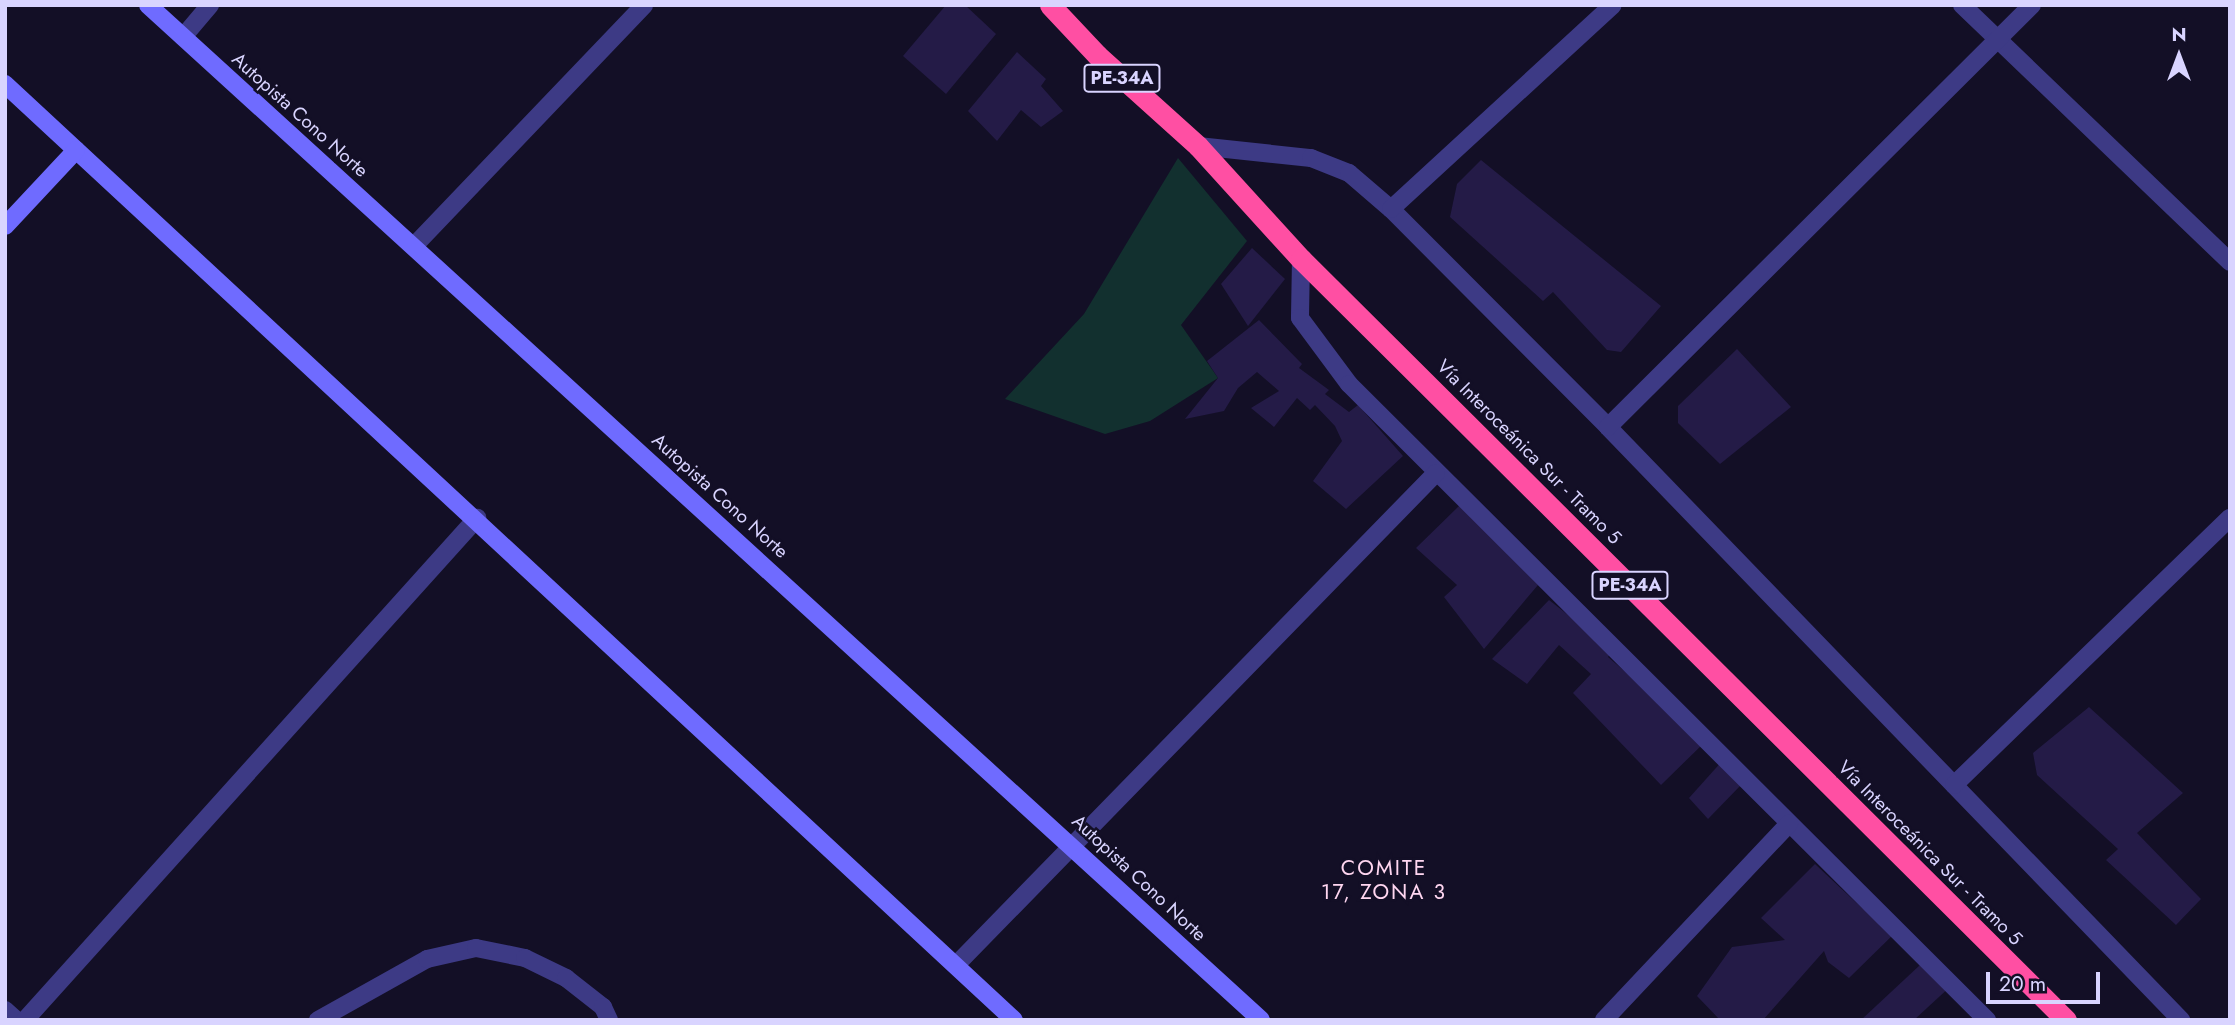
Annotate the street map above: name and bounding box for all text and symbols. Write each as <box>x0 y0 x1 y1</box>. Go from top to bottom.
north arrow <box>2144 21 2214 91</box>
text: N <box>2171 21 2187 48</box>
street label: Autopista Cono Norte <box>227 48 373 182</box>
road number: PE-34A <box>1082 64 1162 92</box>
street label: Vía Interoceánica Sur - Tramo 5 <box>1432 355 1626 549</box>
street label: Autopista Cono Norte <box>647 429 793 563</box>
road number: PE-34A <box>1590 570 1670 600</box>
street label: Vía Interoceánica Sur - Tramo 5 <box>1833 756 2027 950</box>
street label: Autopista Cono Norte <box>1067 810 1211 946</box>
district label: COMITE 17, ZONA 3 <box>1322 855 1446 905</box>
scale bar <box>1990 958 2104 1002</box>
text: 20 m <box>1999 969 2046 999</box>

